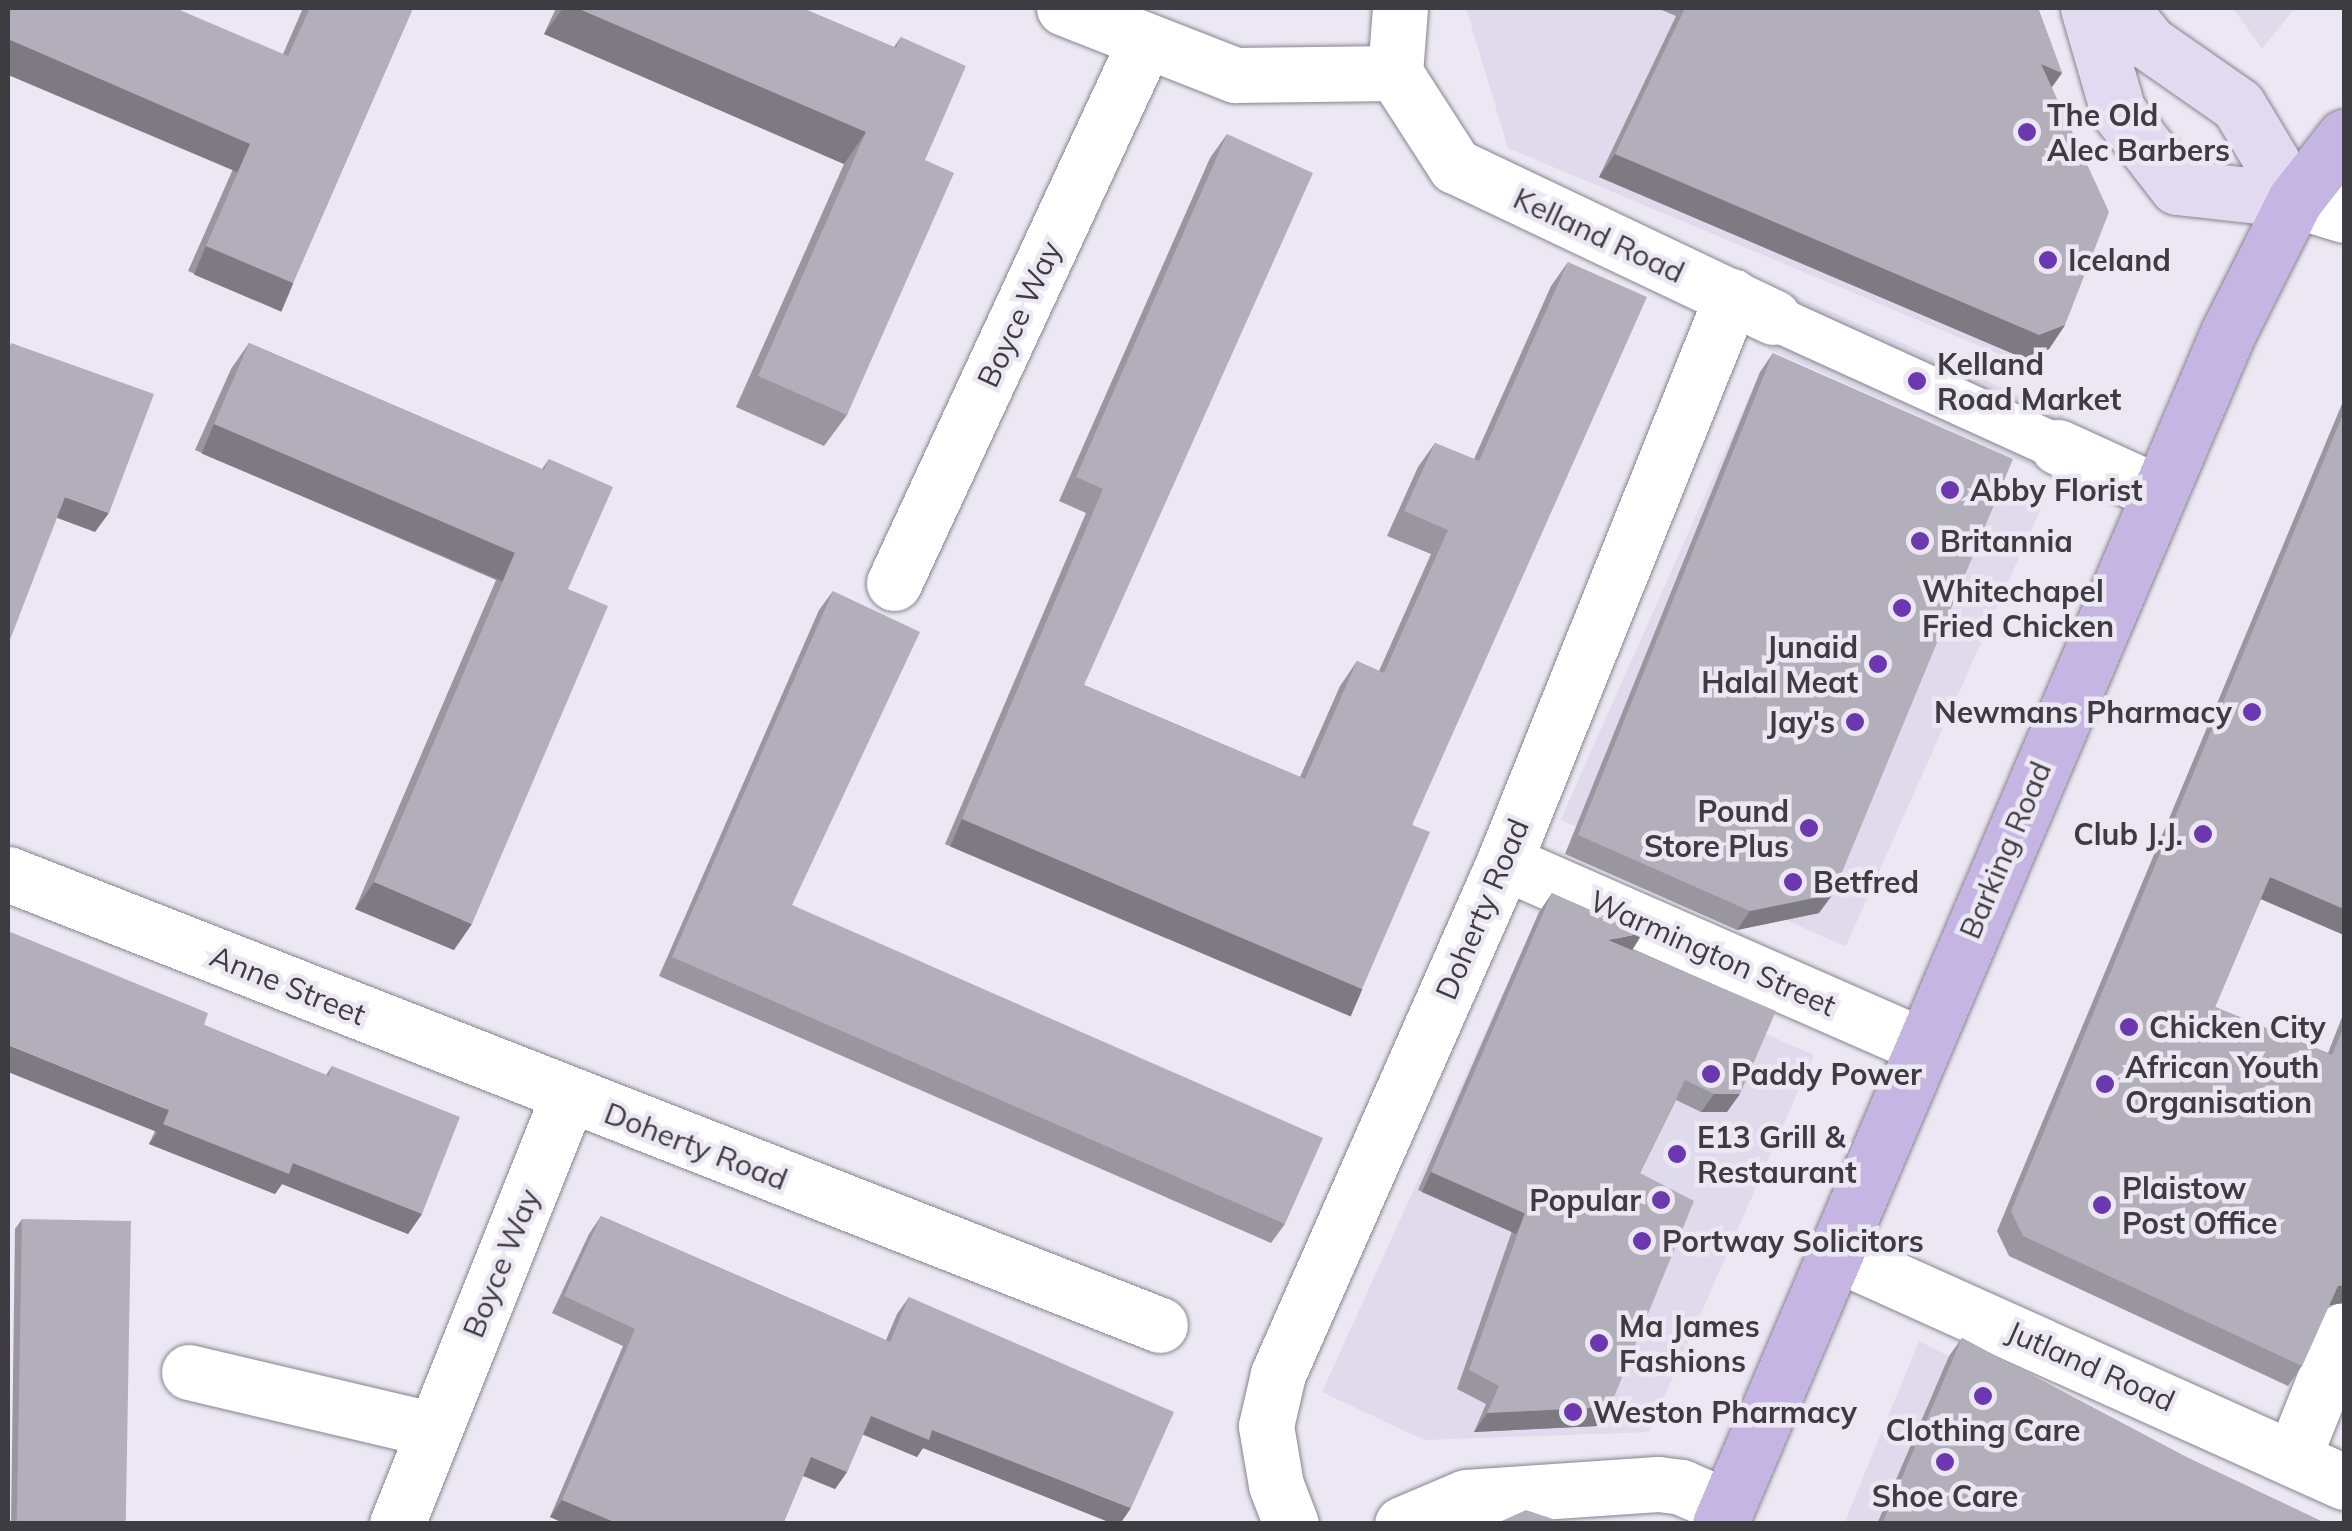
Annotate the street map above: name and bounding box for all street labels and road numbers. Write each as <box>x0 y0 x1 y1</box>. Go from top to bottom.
street label: Kelland Road <box>1508 180 1690 290</box>
street label: Boyce Way <box>969 235 1069 393</box>
street label: Barking Road <box>1952 756 2058 944</box>
street label: Doherty Road <box>1428 813 1536 1005</box>
street label: Warmington Street <box>1584 883 1842 1023</box>
street label: Anne Street <box>205 938 371 1032</box>
street label: Doherty Road <box>599 1095 793 1197</box>
street label: Boyce Way <box>455 1183 547 1343</box>
street label: Jutland Road <box>2002 1313 2180 1419</box>

